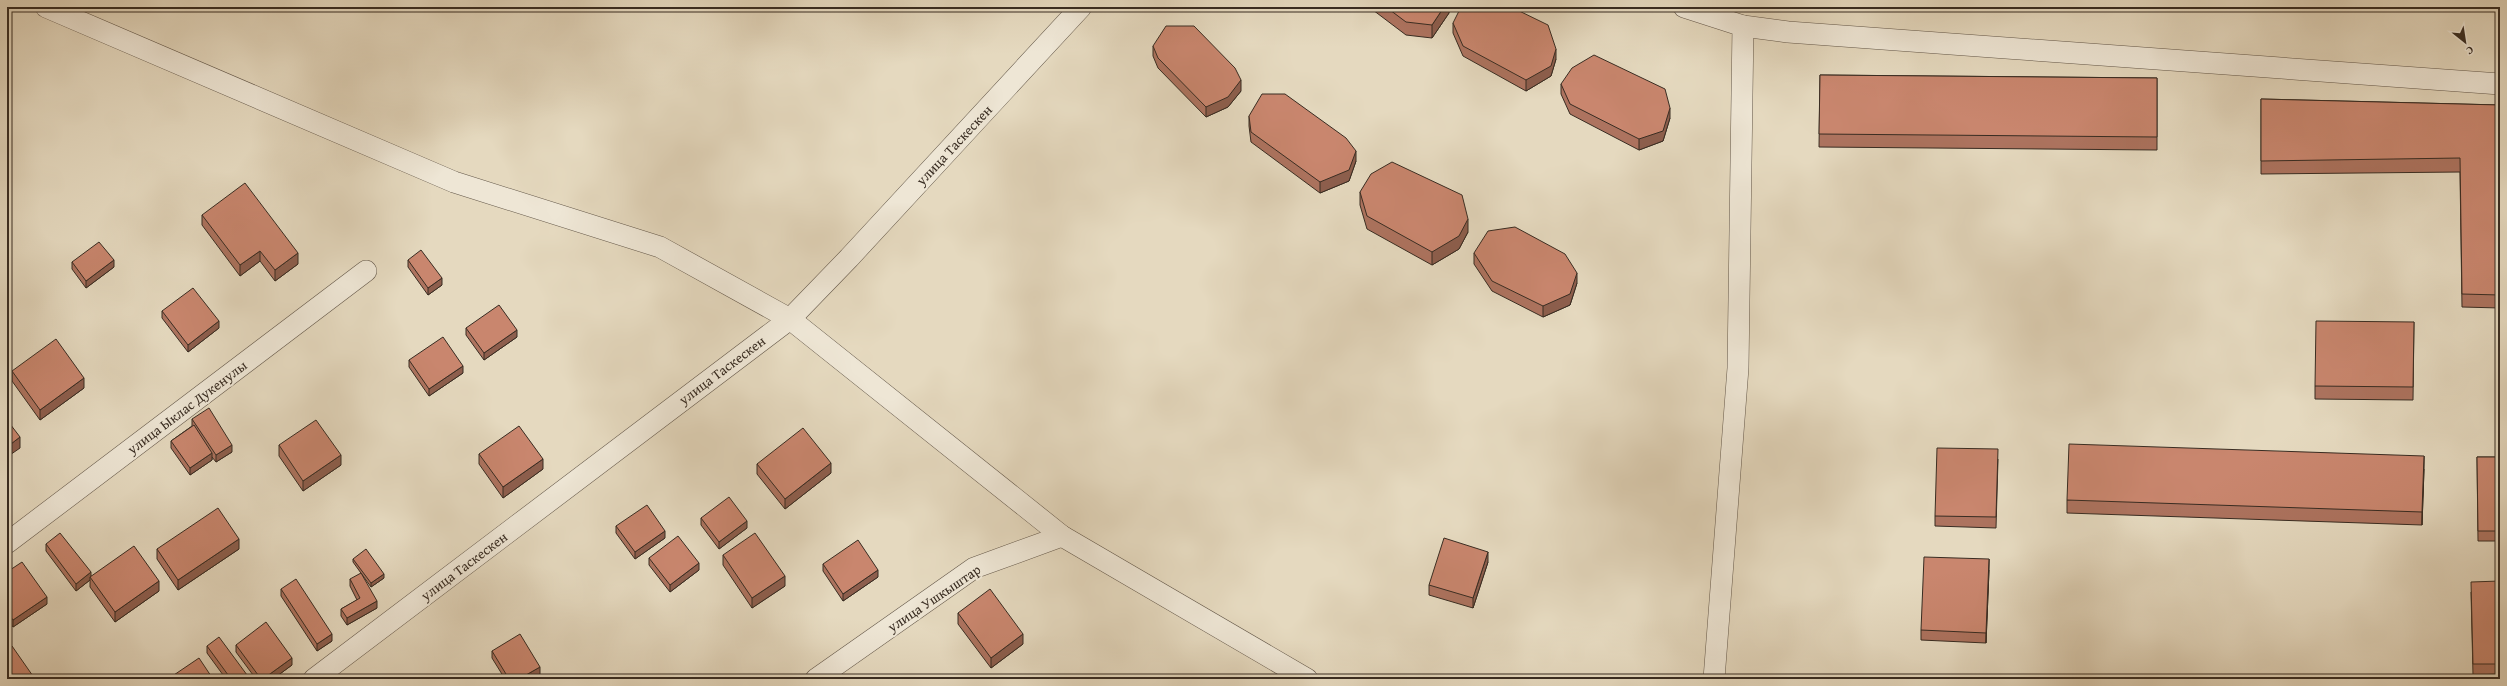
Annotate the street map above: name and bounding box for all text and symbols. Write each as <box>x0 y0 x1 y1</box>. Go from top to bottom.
north arrow <box>2445 22 2485 62</box>
text: С <box>2463 42 2477 59</box>
street label: улица Таскескен <box>911 100 997 190</box>
street label: улица Таскескен <box>674 331 769 410</box>
street label: улица Ыклас Дукенулы <box>122 355 251 459</box>
street label: улица Таскескен <box>416 527 511 606</box>
street label: улица Ушкыштар <box>883 559 985 637</box>

